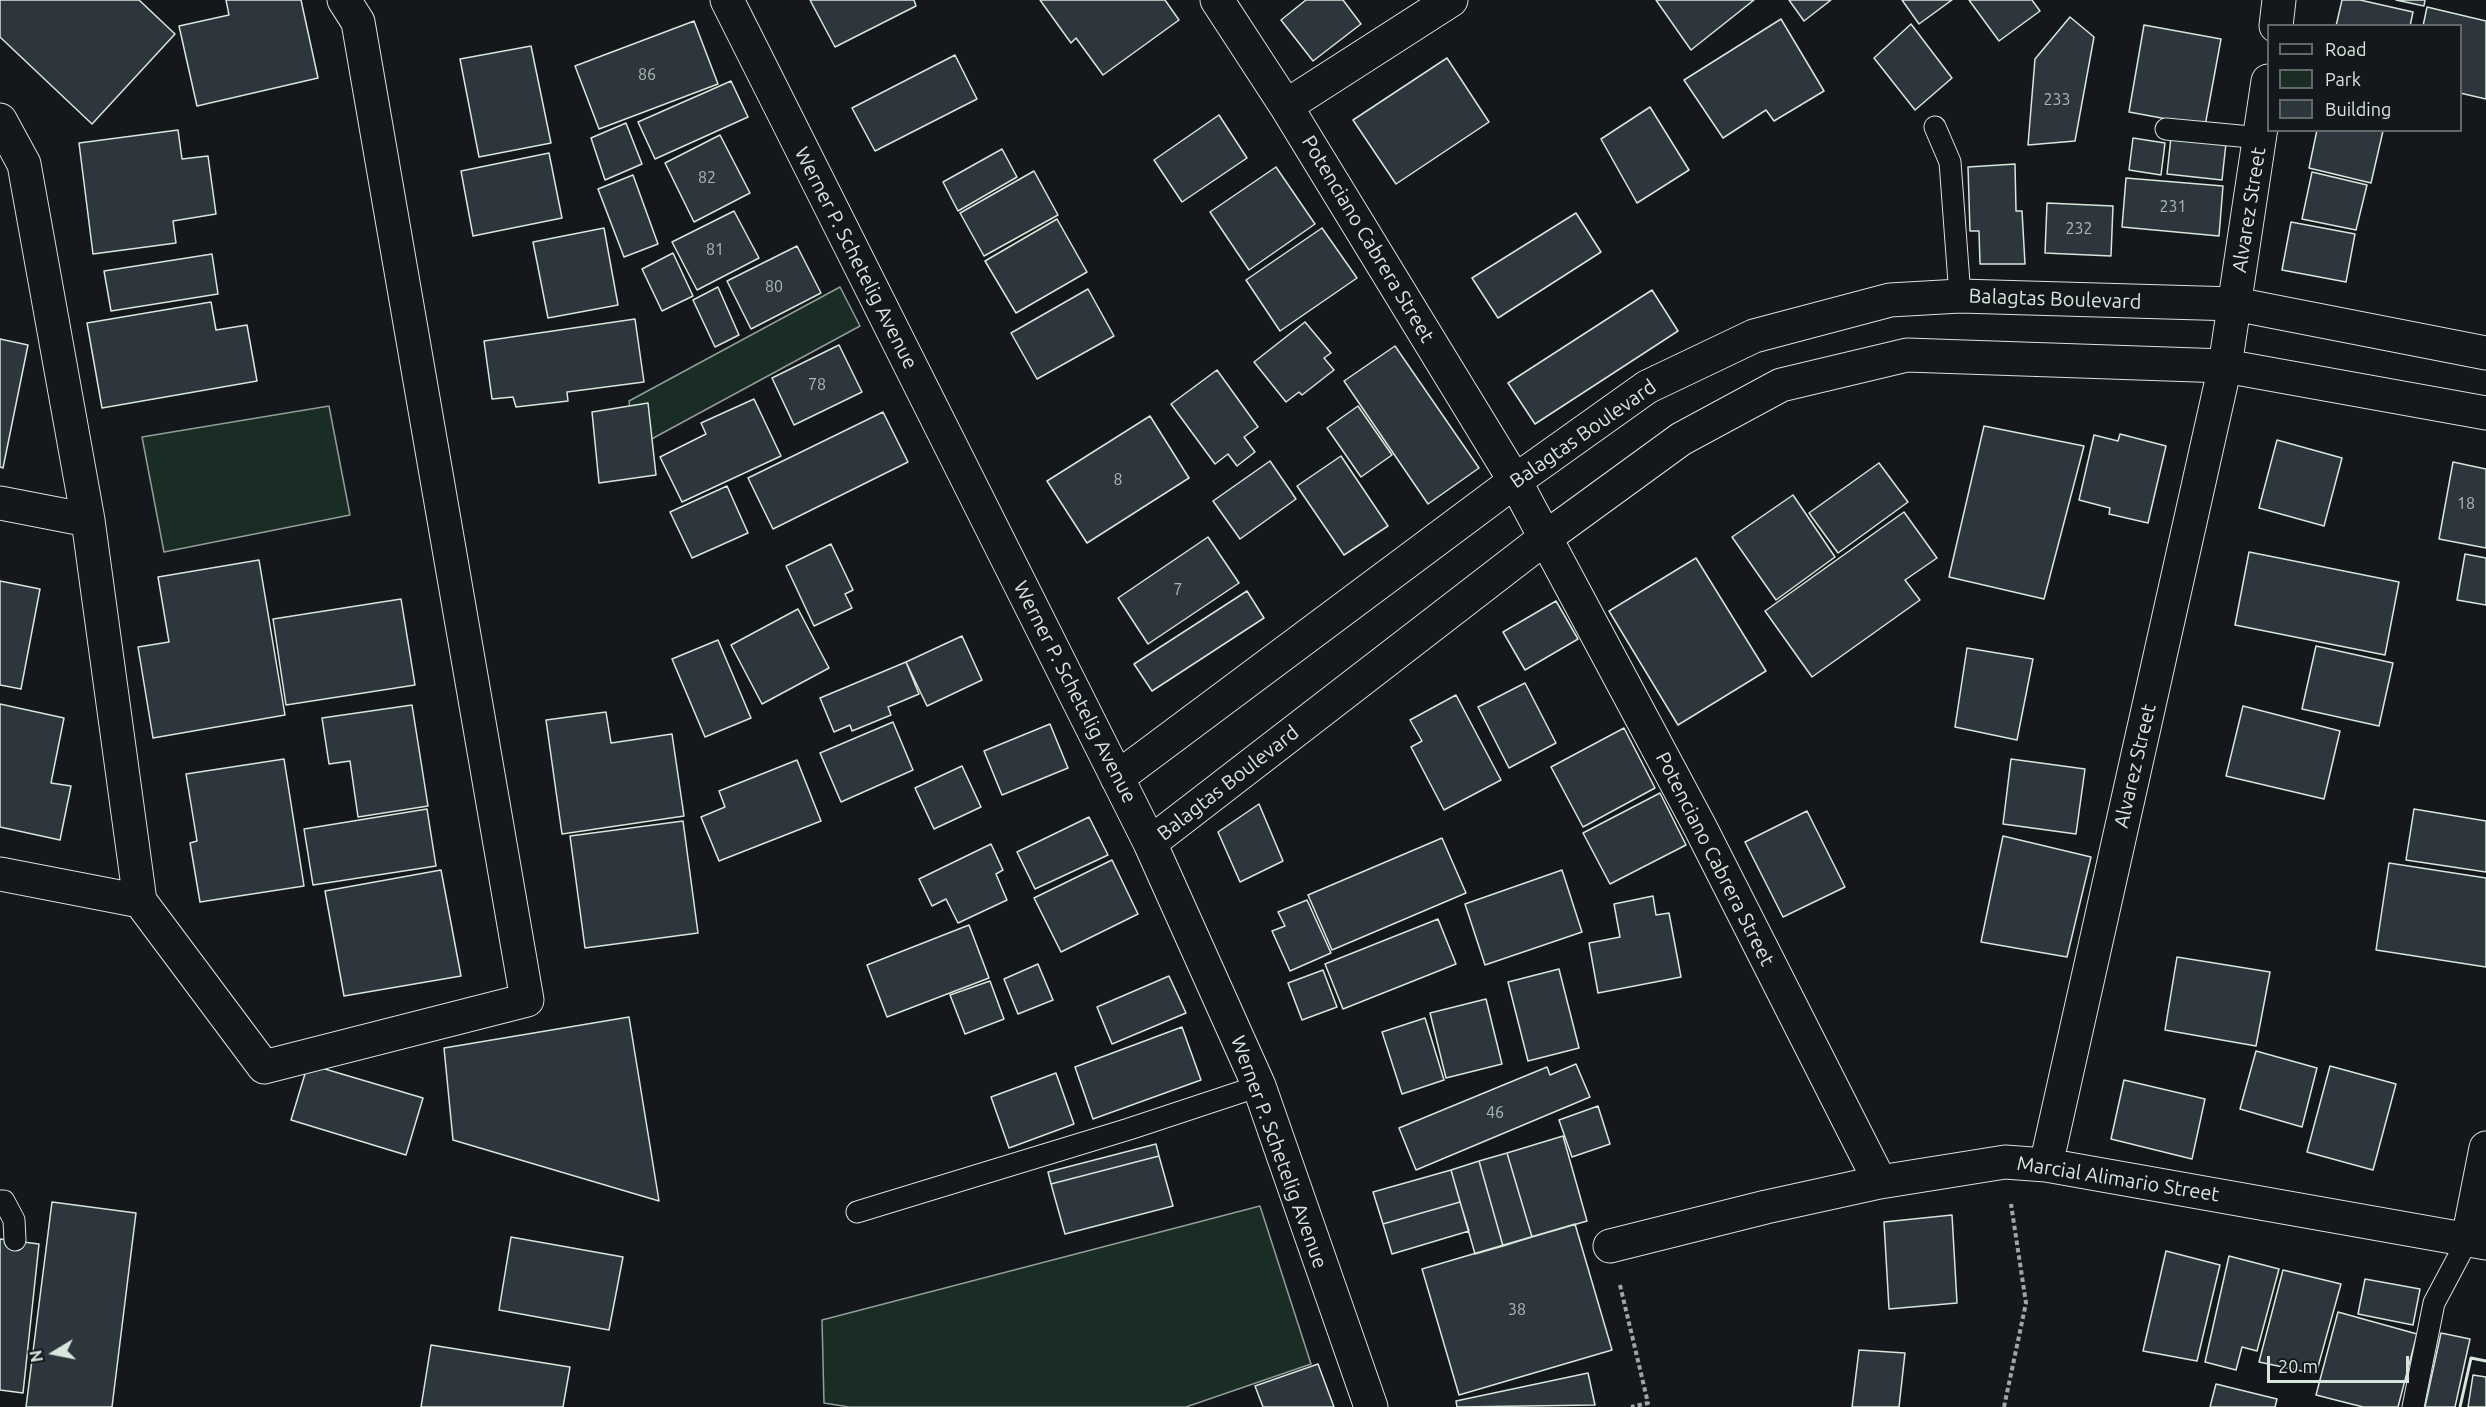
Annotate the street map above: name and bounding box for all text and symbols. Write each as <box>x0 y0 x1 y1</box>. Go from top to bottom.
legend <box>2267 24 2462 132</box>
text: Road <box>2325 39 2367 59</box>
house number: 86 <box>638 65 656 85</box>
text: Park <box>2325 69 2361 89</box>
house number: 233 <box>2043 90 2071 110</box>
text: Building <box>2325 99 2391 119</box>
street label: Potenciano Cabrera Street <box>1297 131 1439 347</box>
street label: Werner P. Schetelig Avenue <box>789 143 923 373</box>
street label: Alvarez Street <box>2227 146 2271 274</box>
house number: 82 <box>698 168 716 188</box>
house number: 231 <box>2159 197 2187 217</box>
house number: 232 <box>2065 219 2093 239</box>
house number: 81 <box>706 240 724 260</box>
house number: 80 <box>765 277 783 297</box>
street label: Balagtas Boulevard <box>1968 284 2142 314</box>
house number: 78 <box>808 375 826 395</box>
street label: Balagtas Boulevard <box>1505 375 1661 493</box>
house number: 8 <box>1113 470 1123 490</box>
house number: 18 <box>2457 494 2475 514</box>
street label: Werner P. Schetelig Avenue <box>1008 577 1142 807</box>
house number: 7 <box>1173 580 1183 600</box>
street label: Alvarez Street <box>2109 702 2161 830</box>
street label: Balagtas Boulevard <box>1153 720 1303 846</box>
street label: Potenciano Cabrera Street <box>1651 748 1779 970</box>
street label: Werner P. Schetelig Avenue <box>1226 1032 1332 1272</box>
house number: 46 <box>1486 1103 1504 1123</box>
street label: Marcial Alimario Street <box>2015 1151 2221 1207</box>
house number: 38 <box>1508 1300 1526 1320</box>
north arrow <box>24 1323 84 1383</box>
scale bar <box>2270 1344 2412 1382</box>
text: N <box>26 1349 46 1364</box>
text: 20 m <box>2278 1356 2318 1376</box>

